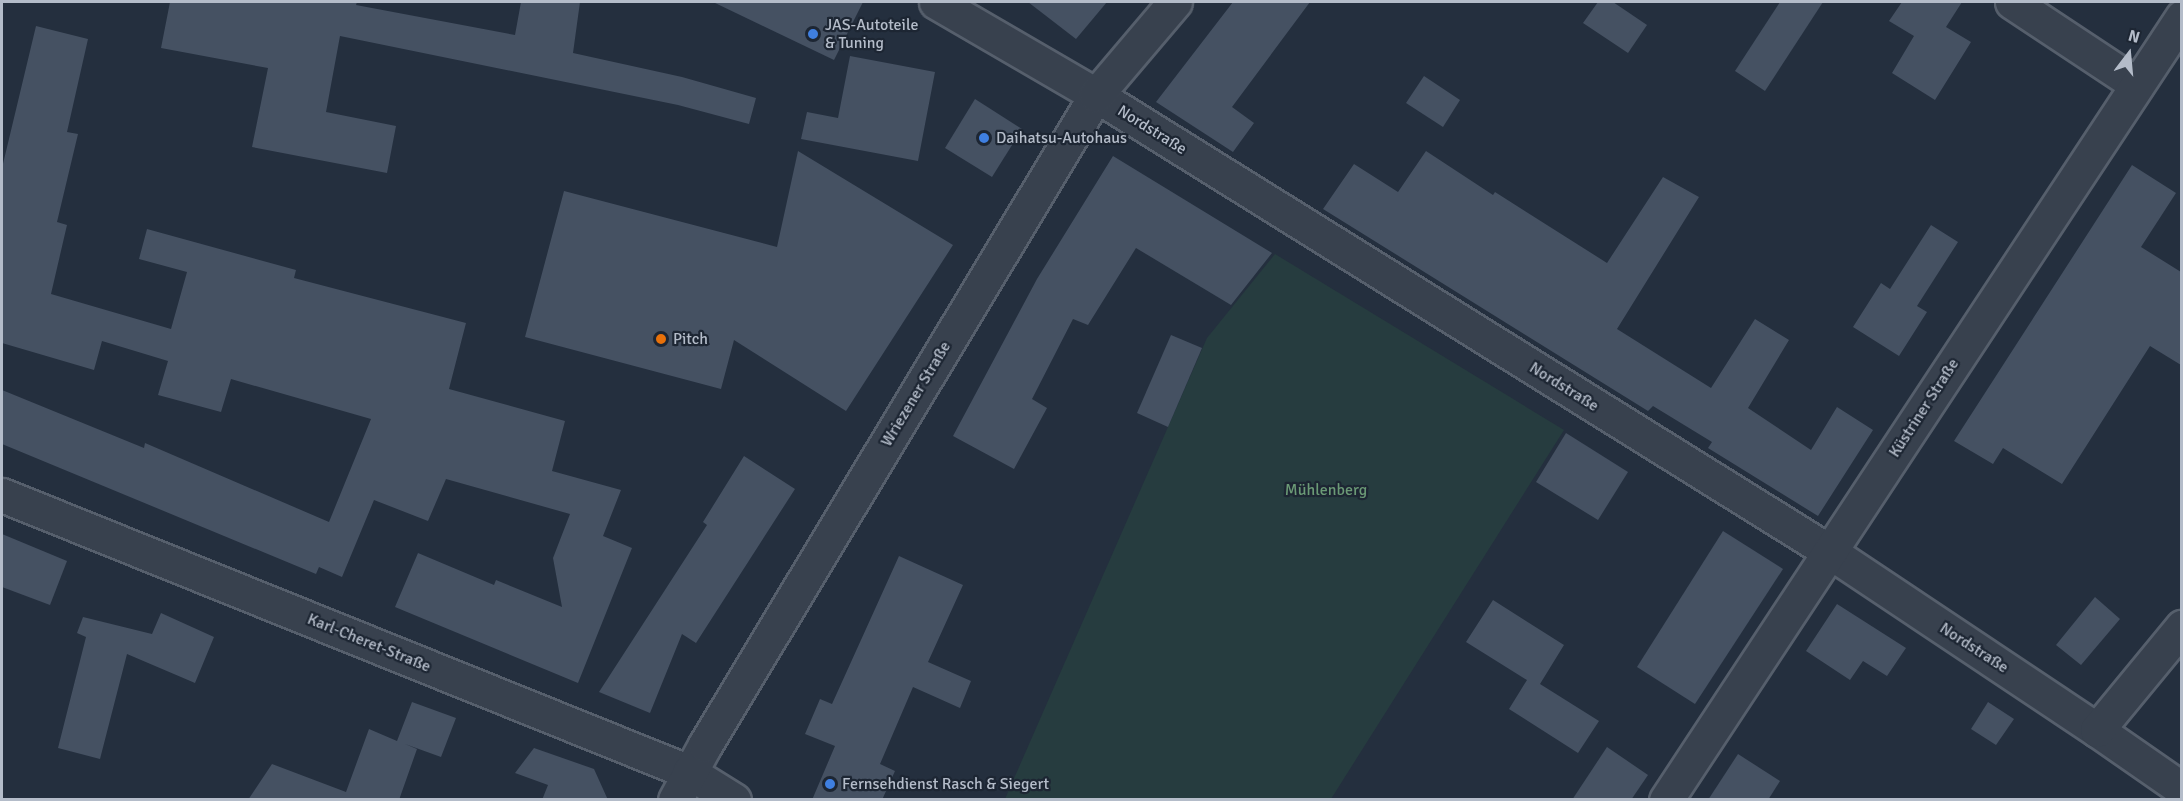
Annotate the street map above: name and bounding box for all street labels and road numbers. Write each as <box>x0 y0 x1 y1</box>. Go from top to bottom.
street label: Nordstraße <box>1114 101 1190 159</box>
street label: Wriezener Straße <box>877 338 955 450</box>
street label: Küstriner Straße <box>1885 355 1963 461</box>
street label: Nordstraße <box>1526 358 1602 416</box>
street label: Karl-Cheret-Straße <box>305 610 433 676</box>
street label: Nordstraße <box>1936 619 2012 677</box>

